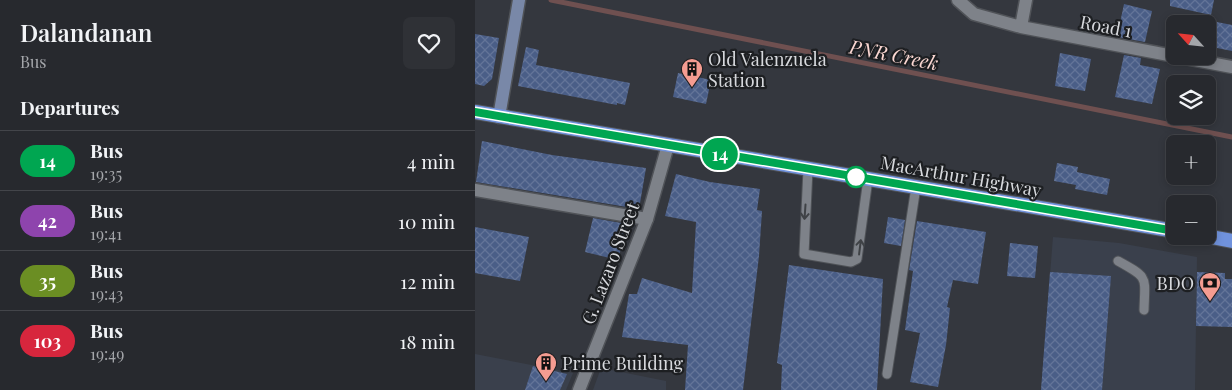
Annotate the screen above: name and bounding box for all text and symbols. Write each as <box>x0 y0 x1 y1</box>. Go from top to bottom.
street label: Road 1 <box>1078 9 1134 43</box>
north arrow <box>1166 15 1216 65</box>
map controls <box>1166 15 1216 245</box>
text: Dalandanan <box>20 16 152 48</box>
button: heart <box>403 17 455 69</box>
water label: PNR Creek <box>846 32 941 75</box>
place label: Old Valenzuela Station <box>708 47 827 92</box>
text: Bus <box>20 51 46 72</box>
building icon: Old Valenzuela Station <box>680 57 704 88</box>
button: layers <box>1166 75 1216 125</box>
text: Departures <box>20 94 120 120</box>
button: + <box>1166 135 1216 185</box>
text: Bus <box>90 137 123 163</box>
line badge: 14 <box>697 138 743 170</box>
text: 14 <box>712 142 728 166</box>
text: 4 min <box>407 148 455 174</box>
text: 14 <box>39 149 56 173</box>
street label: MacArthur Highway <box>879 150 1043 202</box>
text: 19:35 <box>90 163 122 184</box>
unlabelled marker <box>845 166 867 188</box>
button: − <box>1166 195 1216 245</box>
text: Bus <box>90 197 123 223</box>
street label: G. Lazaro Street <box>576 198 645 328</box>
one-way arrow <box>800 203 809 219</box>
text: 10 min <box>398 208 455 234</box>
text: 42 <box>38 209 57 233</box>
text: 19:41 <box>90 223 122 244</box>
one-way arrow <box>855 240 865 256</box>
text: Bus <box>90 257 123 283</box>
text: 12 min <box>400 268 455 294</box>
text: 35 <box>39 269 56 293</box>
place label: BDO <box>1157 271 1194 295</box>
bank icon: BDO <box>1198 271 1222 302</box>
text: 19:43 <box>90 283 123 304</box>
text: Bus <box>90 317 123 343</box>
text: 18 min <box>400 328 455 354</box>
text: 103 <box>34 329 61 353</box>
text: 19:49 <box>90 343 124 364</box>
building icon: Prime Building <box>534 351 558 382</box>
place label: Prime Building <box>562 351 684 375</box>

